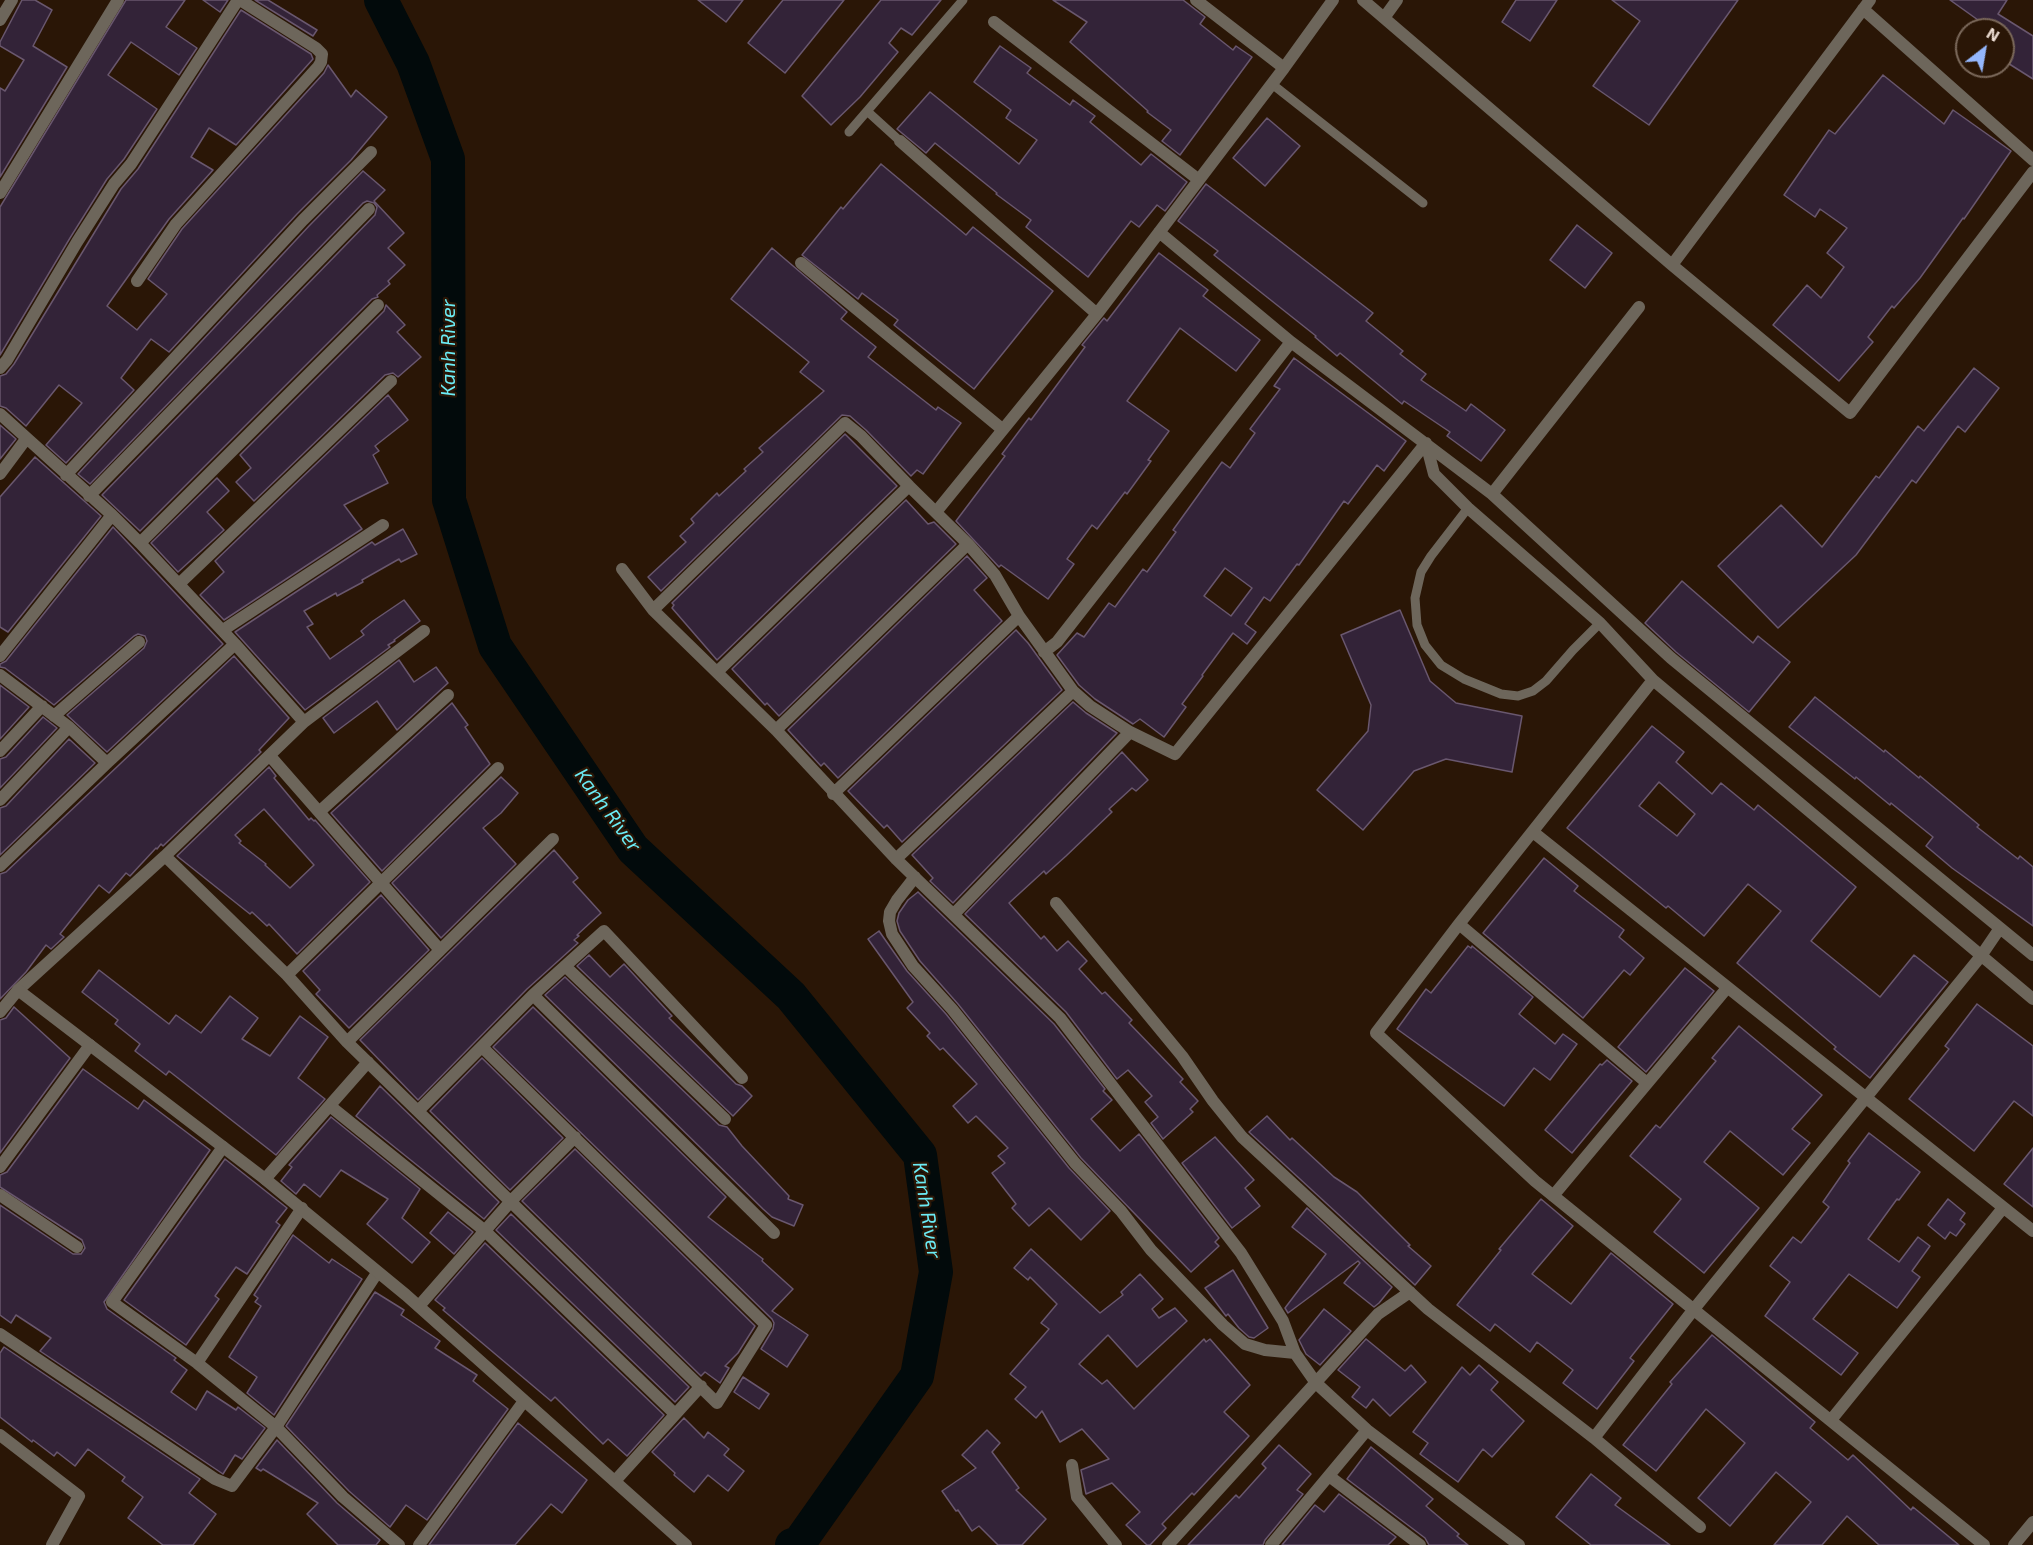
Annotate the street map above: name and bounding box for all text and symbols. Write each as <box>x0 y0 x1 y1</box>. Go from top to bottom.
north arrow <box>1955 18 2015 78</box>
text: N <box>1984 23 2003 45</box>
water label: Kanh River <box>436 299 460 397</box>
water label: Kanh River <box>570 764 646 856</box>
water label: Kanh River <box>908 1160 946 1260</box>

